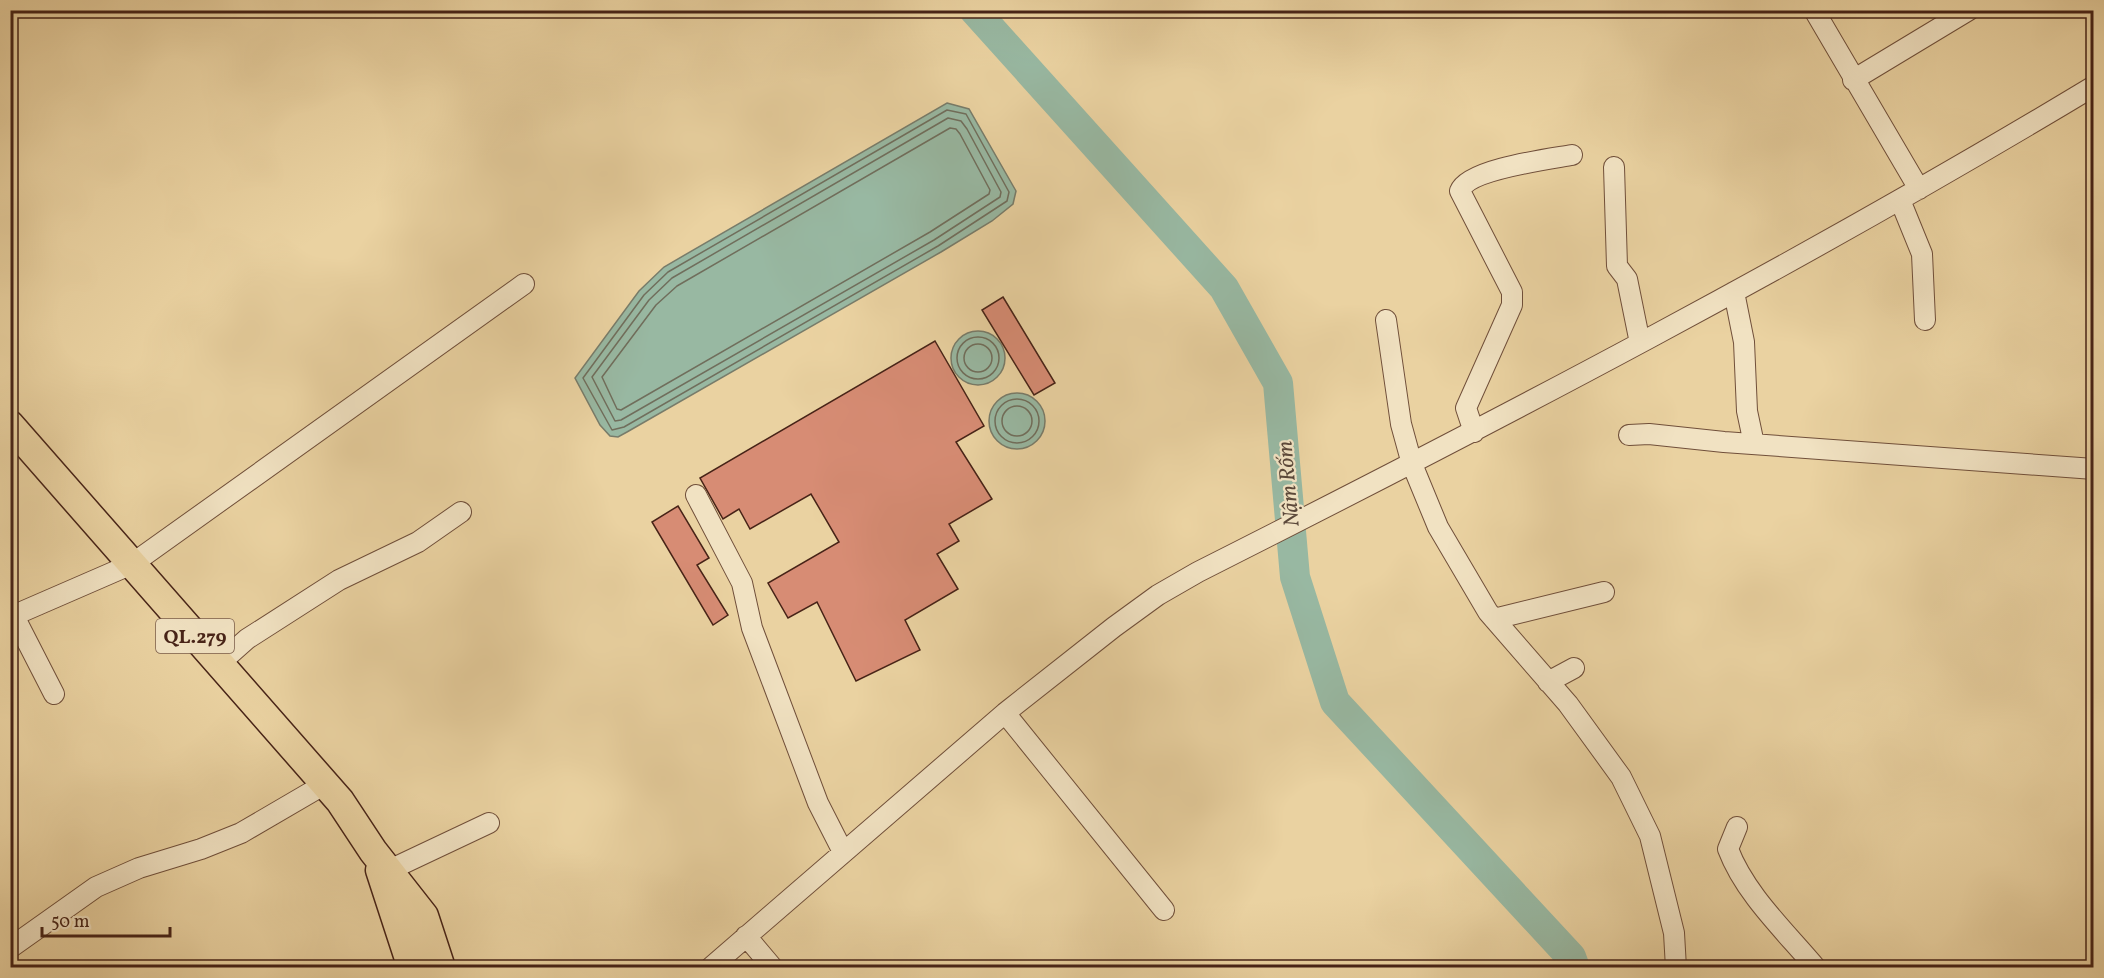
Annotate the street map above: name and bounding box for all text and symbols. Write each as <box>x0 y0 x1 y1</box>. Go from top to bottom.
water label: Nậm Rốm <box>1270 439 1309 528</box>
road number: QL.279 <box>156 619 234 653</box>
scale bar <box>42 900 170 938</box>
text: 50 m <box>51 910 90 935</box>

